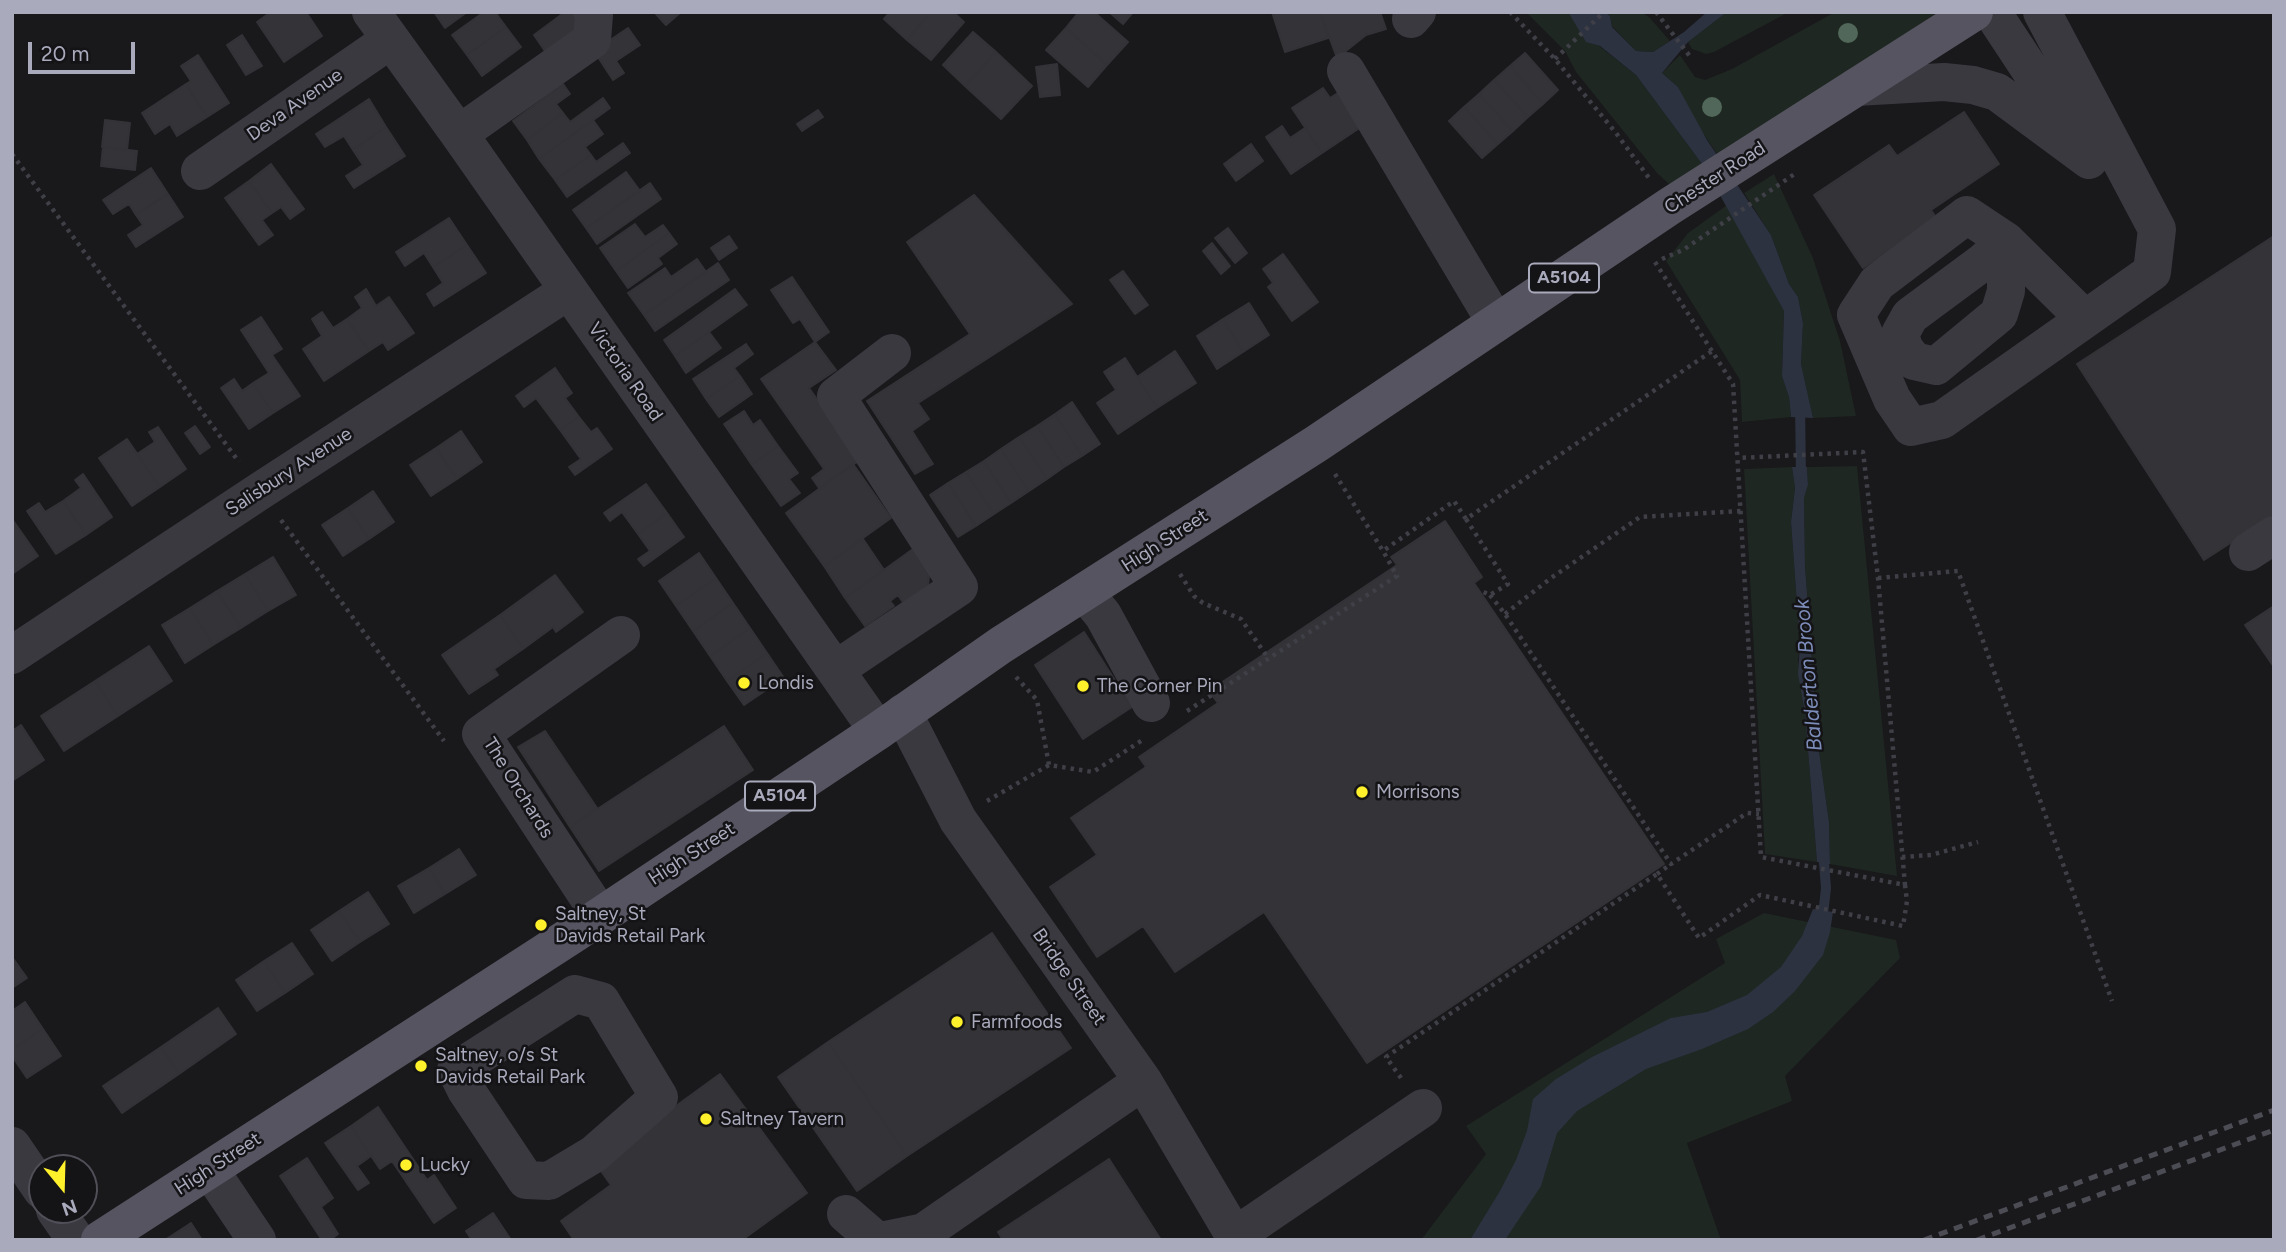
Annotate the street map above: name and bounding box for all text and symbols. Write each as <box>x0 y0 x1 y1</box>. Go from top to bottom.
scale bar <box>32 28 138 72</box>
text: 20 m <box>41 41 89 66</box>
street label: Deva Avenue <box>243 64 347 146</box>
street label: Chester Road <box>1660 137 1770 219</box>
road number: A5104 <box>1529 264 1599 292</box>
street label: Victoria Road <box>583 318 667 426</box>
street label: Salisbury Avenue <box>222 423 356 521</box>
street label: High Street <box>1118 505 1212 577</box>
water label: Balderton Brook <box>1790 598 1828 752</box>
place label: Londis <box>758 672 814 694</box>
marker: Londis <box>736 675 752 691</box>
place label: The Corner Pin <box>1097 675 1222 697</box>
marker: The Corner Pin <box>1075 678 1091 694</box>
street label: The Orchards <box>478 733 558 843</box>
place label: Morrisons <box>1376 781 1460 803</box>
road number: A5104 <box>745 782 815 810</box>
marker: Morrisons <box>1354 784 1370 800</box>
street label: High Street <box>645 818 739 890</box>
place label: Saltney, St Davids Retail Park <box>555 903 705 947</box>
marker: Saltney, St Davids Retail Park <box>533 917 549 933</box>
street label: Bridge Street <box>1027 924 1111 1030</box>
place label: Farmfoods <box>971 1011 1062 1033</box>
marker: Farmfoods <box>949 1014 965 1030</box>
place label: Saltney, o/s St Davids Retail Park <box>435 1044 585 1088</box>
marker: Saltney, o/s St Davids Retail Park <box>413 1058 429 1074</box>
place label: Saltney Tavern <box>720 1108 844 1130</box>
marker: Saltney Tavern <box>698 1111 714 1127</box>
street label: High Street <box>171 1128 265 1200</box>
north arrow <box>28 1154 98 1224</box>
place label: Lucky <box>420 1154 470 1176</box>
marker: Lucky <box>398 1157 414 1173</box>
text: N <box>59 1194 80 1221</box>

